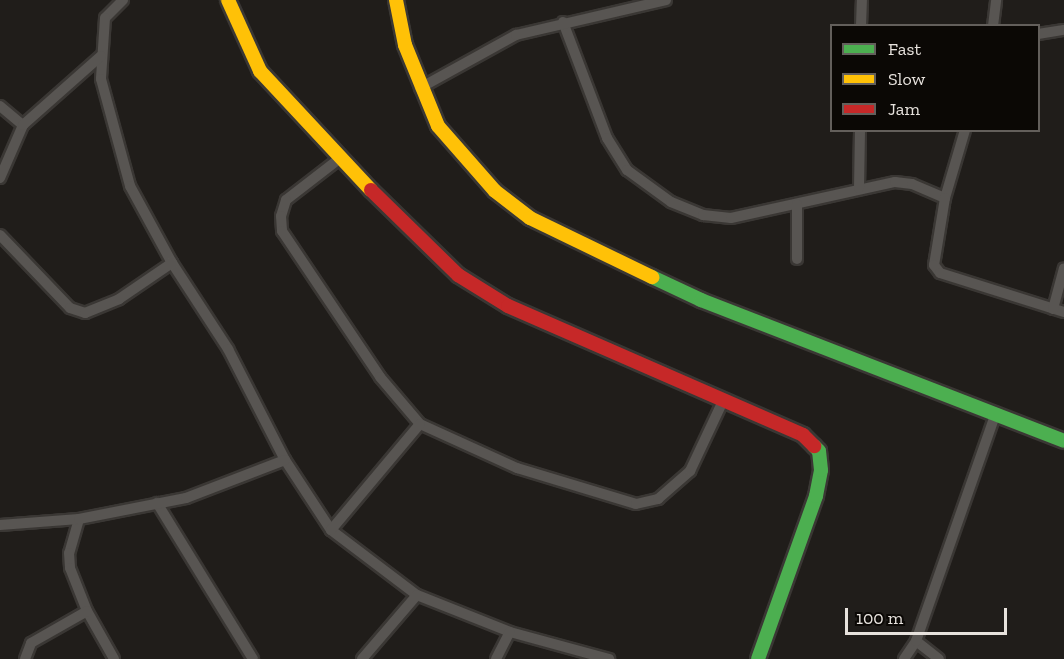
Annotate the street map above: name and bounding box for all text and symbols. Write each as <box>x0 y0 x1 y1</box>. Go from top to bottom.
legend <box>830 24 1040 132</box>
text: Fast <box>888 38 921 60</box>
text: Slow <box>888 68 925 90</box>
text: Jam <box>888 98 920 120</box>
scale bar <box>848 596 1010 634</box>
text: 100 m <box>856 607 903 629</box>

